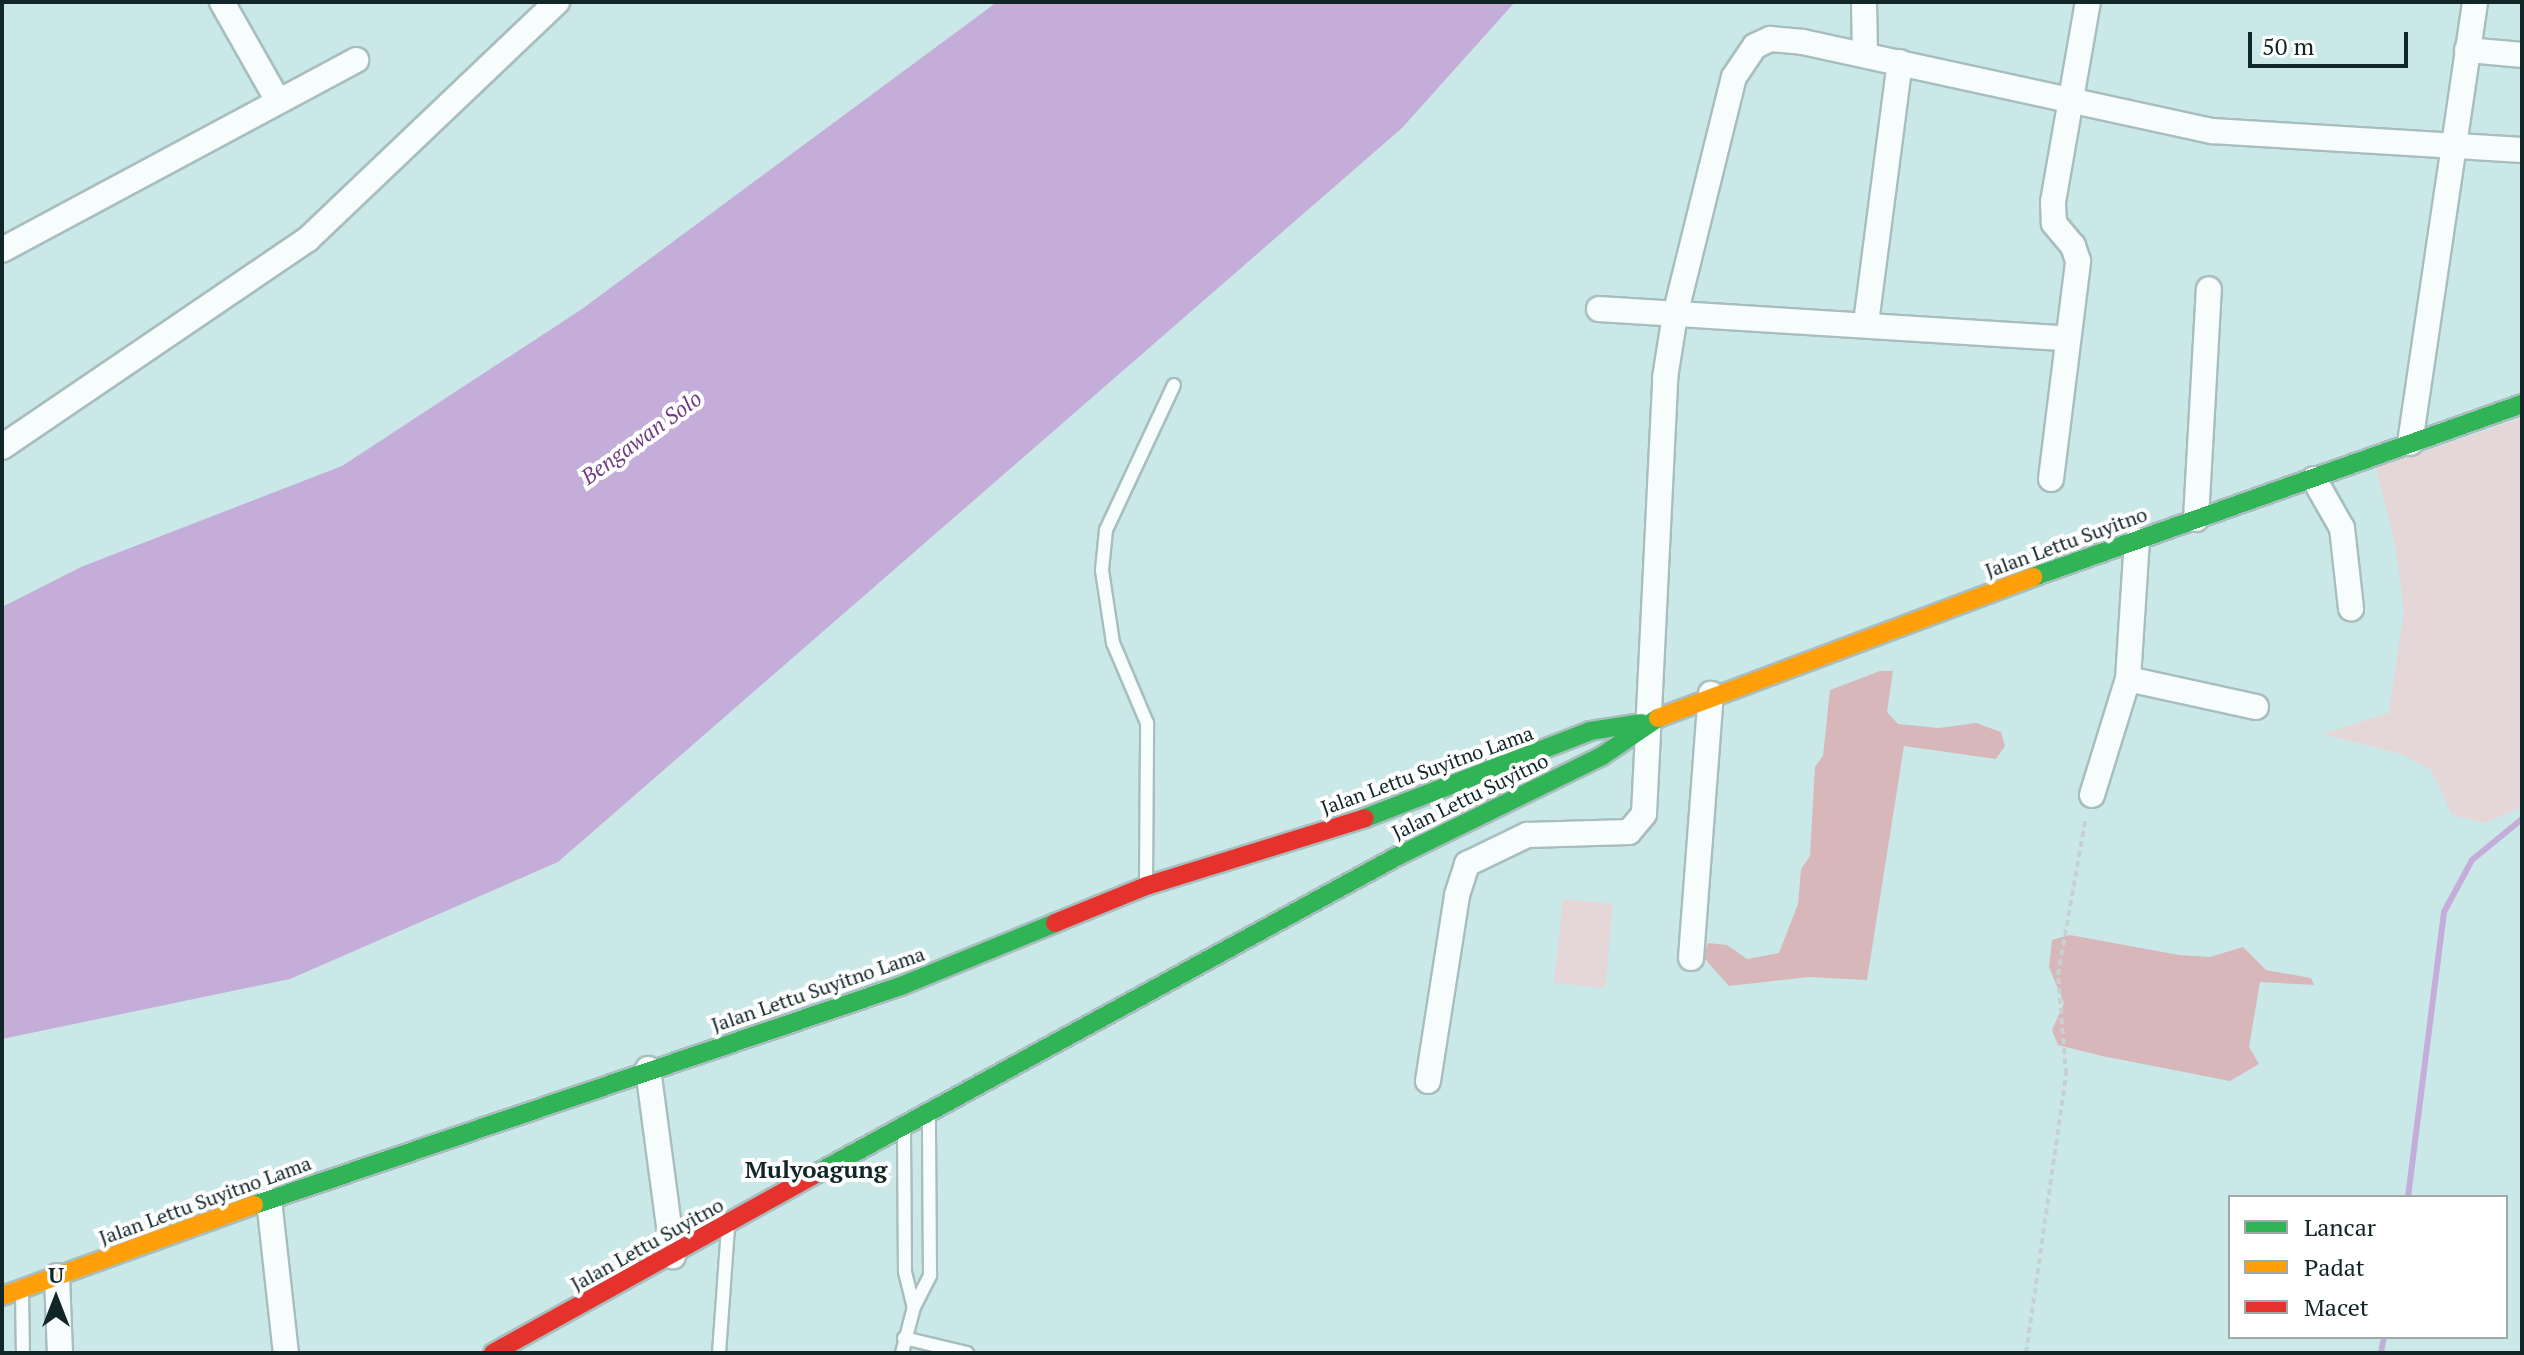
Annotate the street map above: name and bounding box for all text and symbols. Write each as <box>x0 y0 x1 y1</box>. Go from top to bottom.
scale bar <box>2252 16 2412 66</box>
text: 50 m <box>2262 30 2314 62</box>
water label: Bengawan Solo <box>576 385 706 489</box>
street label: Jalan Lettu Suyitno <box>1982 502 2150 582</box>
street label: Jalan Lettu Suyitno Lama <box>1318 720 1536 820</box>
street label: Jalan Lettu Suyitno <box>1388 748 1552 844</box>
street label: Jalan Lettu Suyitno Lama <box>708 941 928 1037</box>
street label: Jalan Lettu Suyitno Lama <box>96 1150 314 1250</box>
district label: Mulyoagung <box>745 1156 887 1184</box>
street label: Jalan Lettu Suyitno <box>567 1192 727 1296</box>
legend <box>2228 1195 2508 1339</box>
text: Lancar <box>2304 1211 2376 1243</box>
text: Padat <box>2304 1251 2365 1283</box>
north arrow <box>16 1259 96 1339</box>
text: U <box>48 1260 64 1289</box>
text: Macet <box>2304 1291 2369 1323</box>

